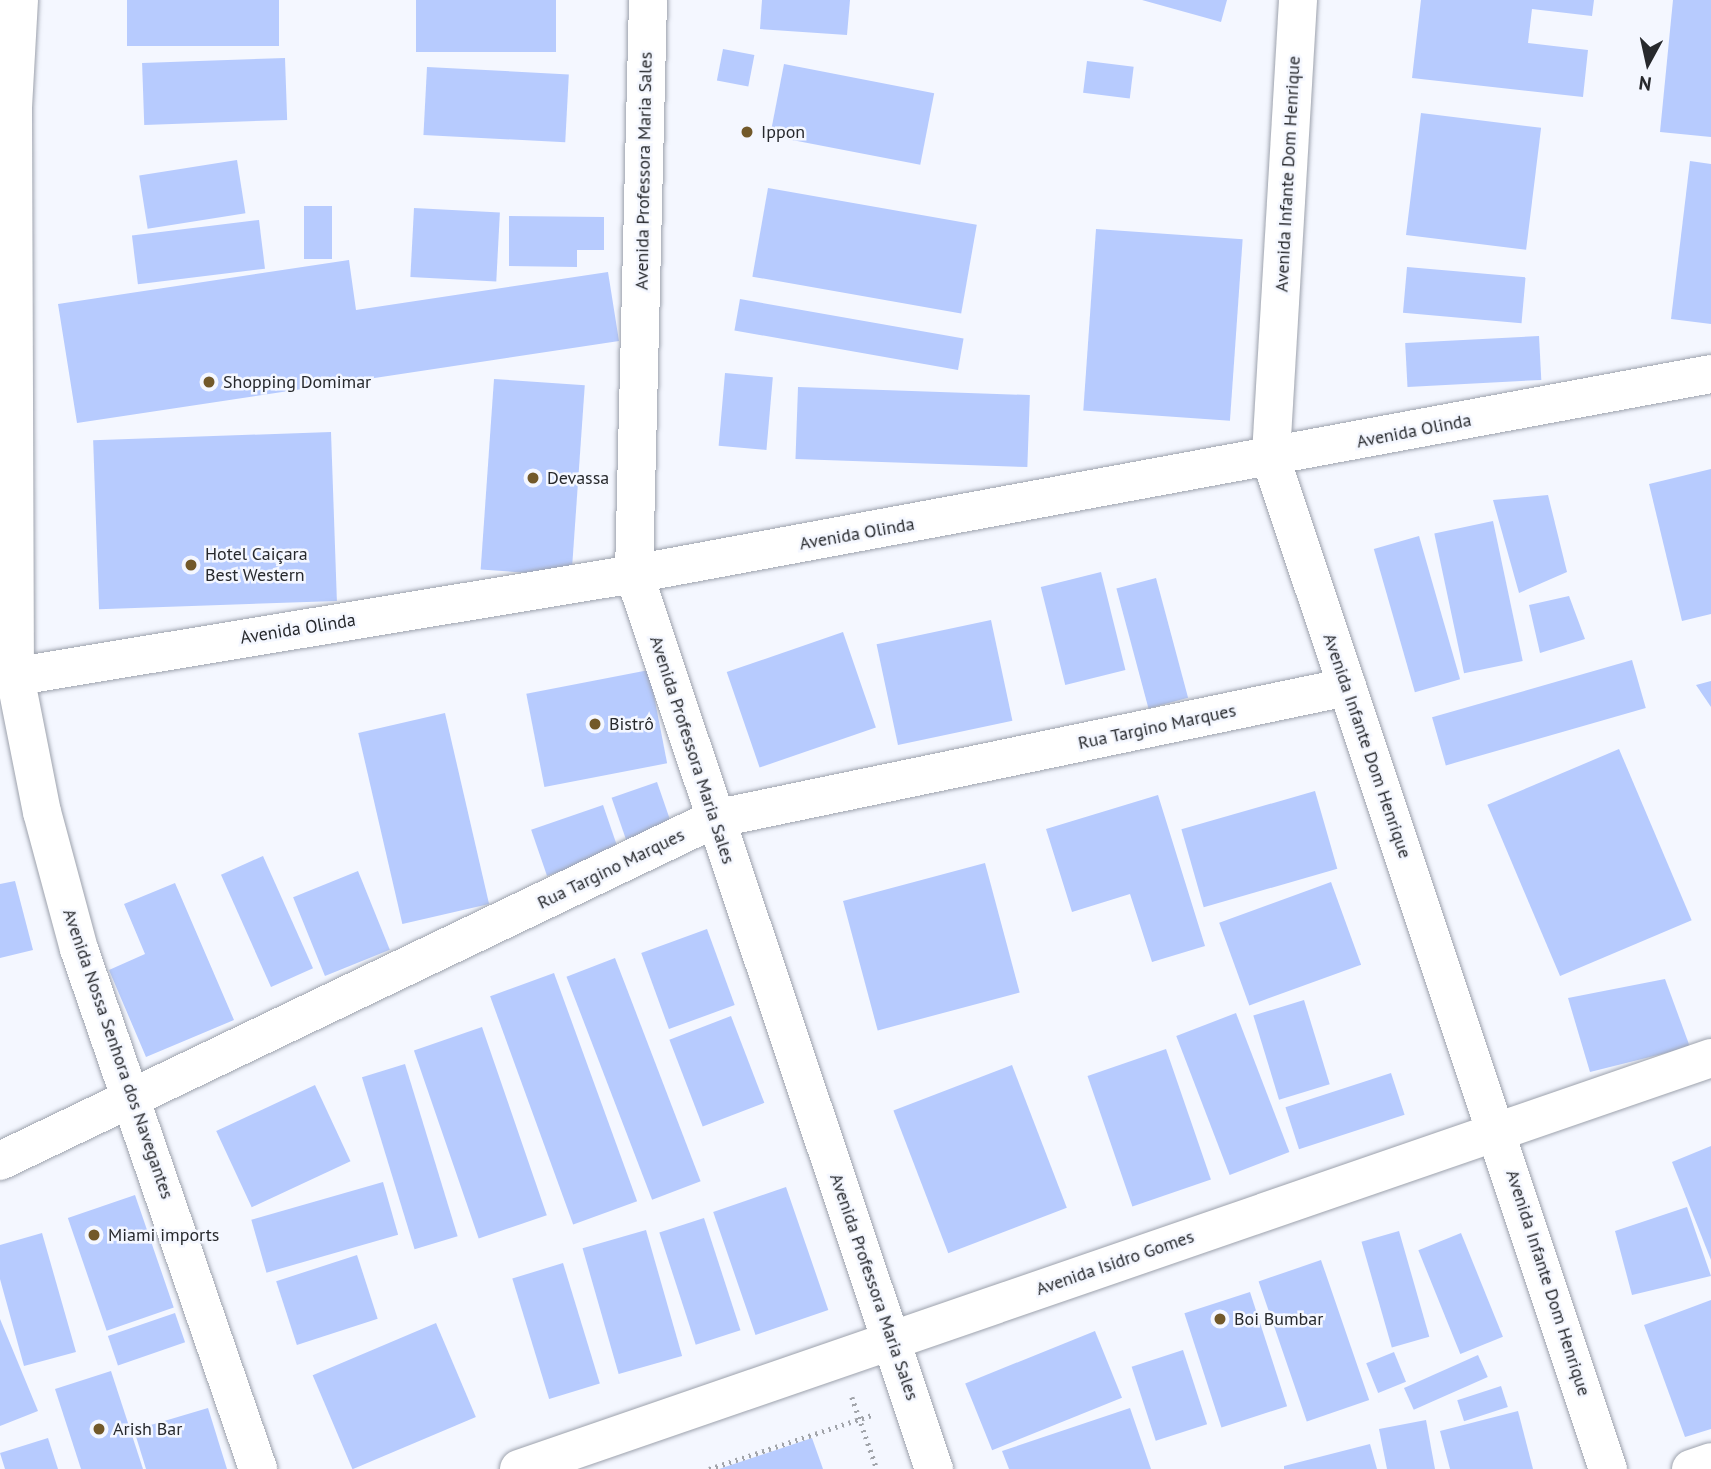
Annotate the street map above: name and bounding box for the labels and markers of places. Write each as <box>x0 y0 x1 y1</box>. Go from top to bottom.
place label: Ippon <box>761 121 805 143</box>
marker: Ippon <box>739 124 755 140</box>
place label: Shopping Domimar <box>223 371 371 393</box>
marker: Shopping Domimar <box>201 374 217 390</box>
place label: Devassa <box>547 467 609 489</box>
marker: Devassa <box>525 470 541 486</box>
place label: Hotel Caiçara Best Western <box>205 544 308 586</box>
marker: Hotel Caiçara Best Western <box>183 557 199 573</box>
place label: Bistrô <box>609 713 654 735</box>
marker: Bistrô <box>587 716 603 732</box>
place label: Miami imports <box>108 1224 219 1246</box>
marker: Miami imports <box>86 1227 102 1243</box>
place label: Boi Bumbar <box>1234 1308 1323 1330</box>
marker: Boi Bumbar <box>1212 1311 1228 1327</box>
place label: Arish Bar <box>113 1418 182 1440</box>
marker: Arish Bar <box>91 1421 107 1437</box>

